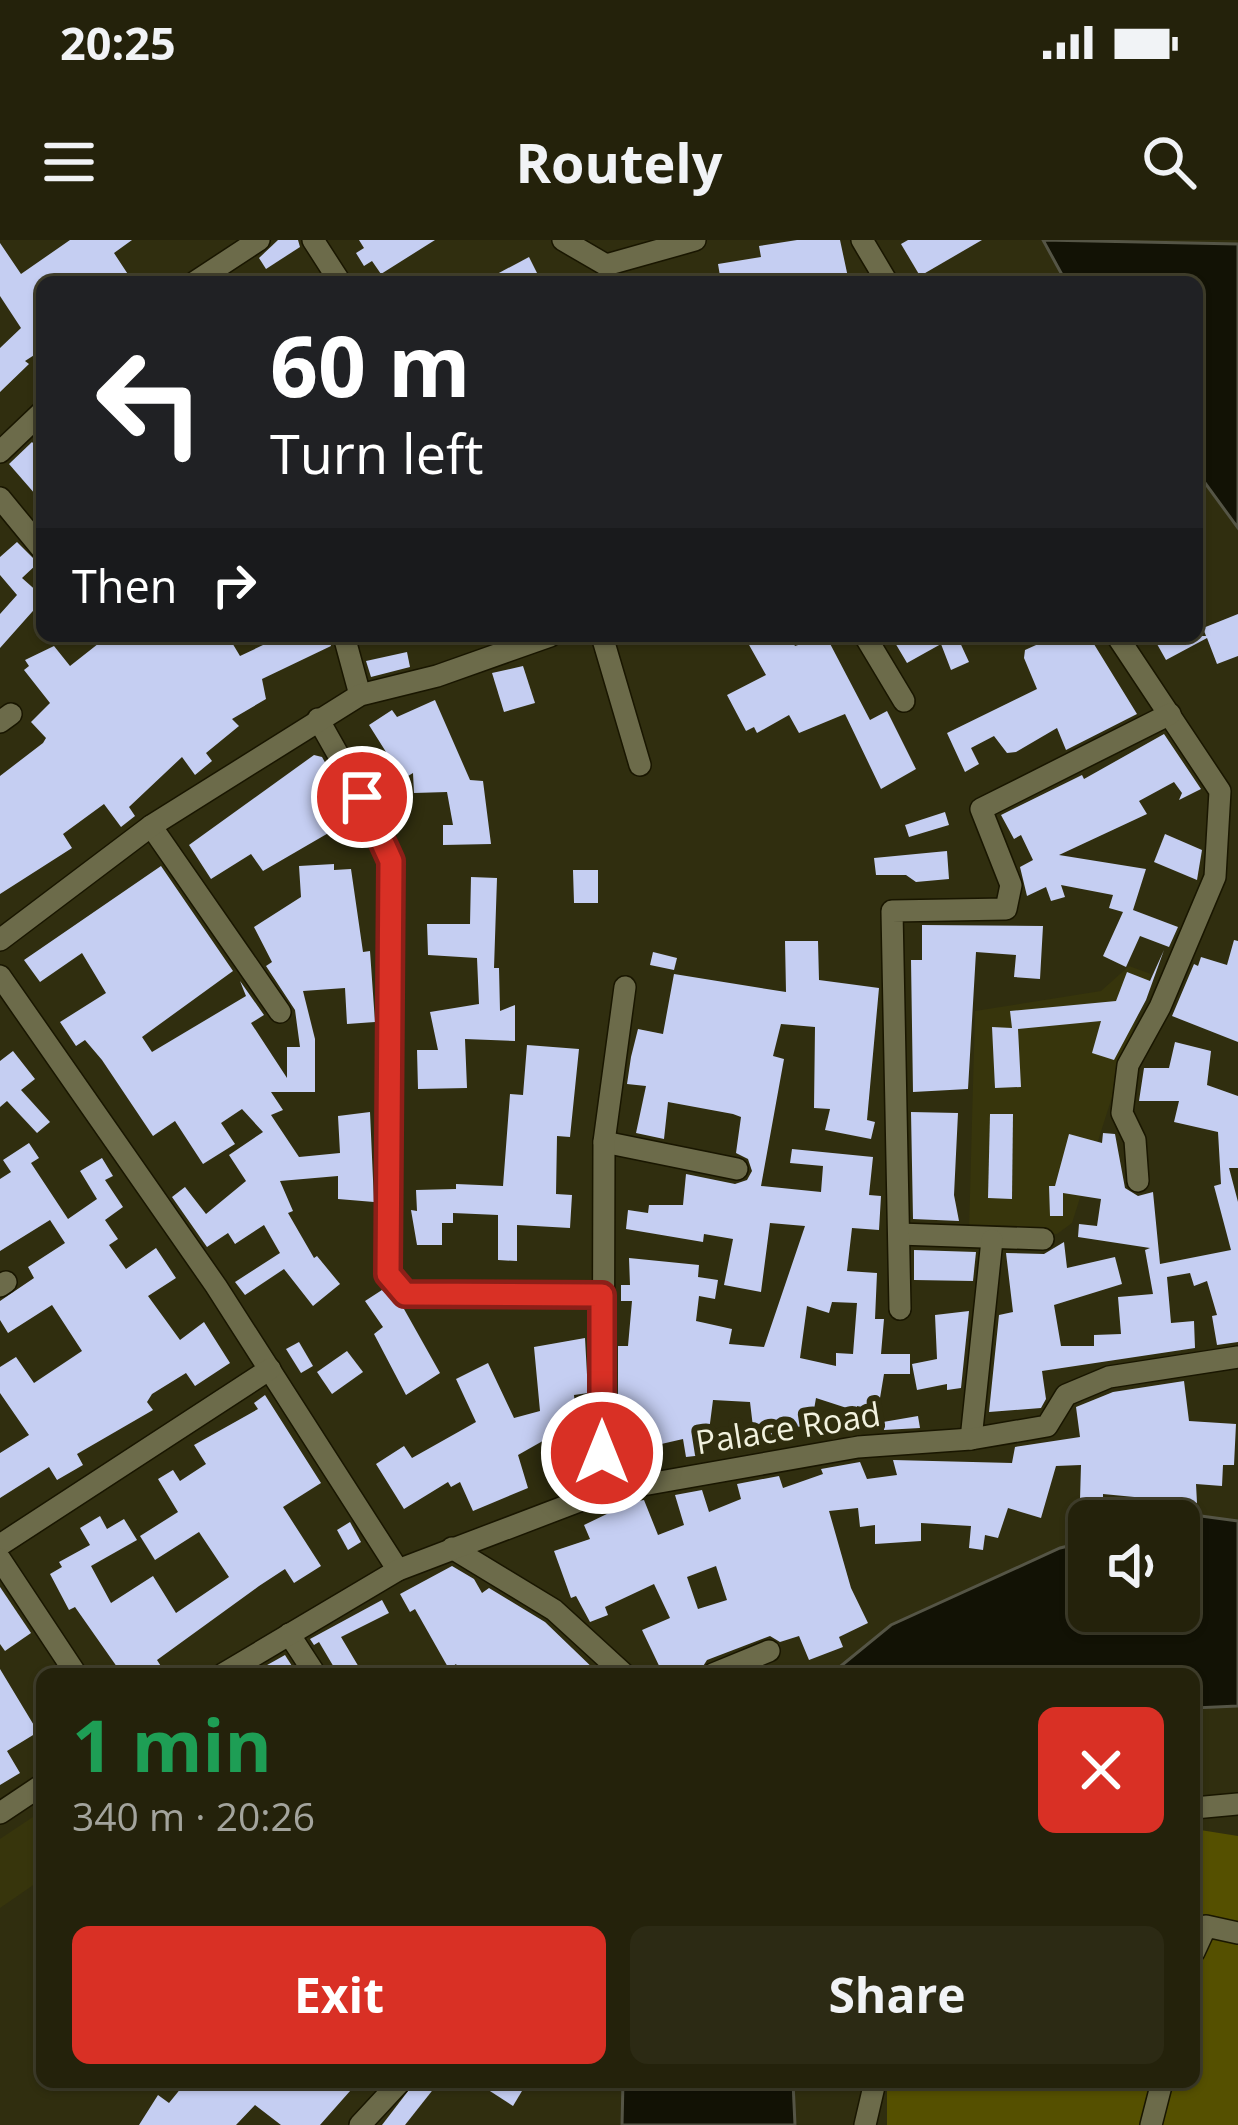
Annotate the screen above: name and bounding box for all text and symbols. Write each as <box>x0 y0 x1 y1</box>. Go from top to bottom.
text: 20:25 <box>60 12 176 73</box>
text: Routely <box>515 125 723 199</box>
icon: menu <box>36 129 102 195</box>
icon: search <box>1136 129 1202 195</box>
text: 60 m <box>270 307 470 422</box>
icon: left <box>72 324 228 480</box>
text: Turn left <box>270 416 483 490</box>
icon: right <box>201 552 267 618</box>
text: Then <box>72 555 177 616</box>
pin <box>311 746 413 848</box>
icon: arrive <box>329 764 395 830</box>
position arrow <box>539 1390 665 1516</box>
street label: Palace Road <box>692 1391 884 1464</box>
map controls <box>1068 1500 1200 1632</box>
button: sound <box>1068 1500 1200 1632</box>
text: 1 min <box>72 1695 272 1793</box>
button: close <box>1038 1707 1164 1833</box>
text: 340 m · 20:26 <box>72 1789 315 1842</box>
button: Exit <box>72 1926 606 2064</box>
button: Share <box>630 1926 1164 2064</box>

